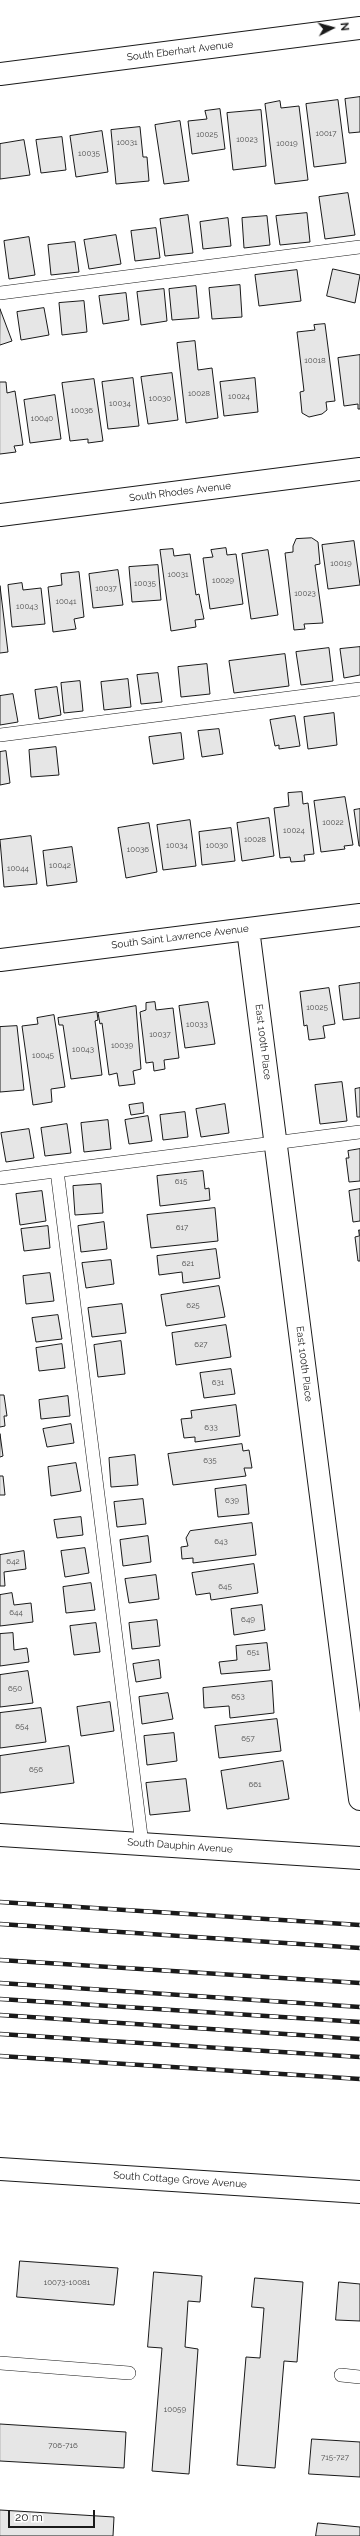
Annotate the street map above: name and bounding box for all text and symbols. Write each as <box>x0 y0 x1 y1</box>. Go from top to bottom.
north arrow <box>312 8 352 48</box>
text: N <box>338 22 351 32</box>
street label: South Eberhart Avenue <box>126 39 234 63</box>
house number: 10017 <box>316 129 336 139</box>
house number: 10025 <box>196 130 218 140</box>
house number: 10023 <box>236 135 258 145</box>
house number: 10031 <box>117 138 137 148</box>
house number: 10019 <box>276 139 298 149</box>
house number: 10035 <box>78 149 100 159</box>
house number: 10018 <box>304 356 326 366</box>
house number: 10028 <box>188 389 210 399</box>
house number: 10024 <box>228 392 250 402</box>
house number: 10030 <box>149 394 171 404</box>
house number: 10034 <box>109 399 131 409</box>
house number: 10036 <box>71 406 93 416</box>
house number: 10040 <box>31 414 53 424</box>
street label: South Rhodes Avenue <box>128 480 232 504</box>
house number: 10019 <box>330 559 352 569</box>
house number: 10031 <box>168 570 188 580</box>
house number: 10029 <box>212 576 234 586</box>
house number: 10035 <box>134 579 156 589</box>
house number: 10037 <box>95 584 117 594</box>
house number: 10023 <box>294 589 316 599</box>
house number: 10041 <box>55 597 77 607</box>
house number: 10043 <box>16 602 38 612</box>
house number: 10022 <box>322 818 344 828</box>
house number: 10024 <box>283 826 305 836</box>
house number: 10028 <box>244 835 266 845</box>
house number: 10034 <box>166 841 188 851</box>
house number: 10030 <box>206 841 228 851</box>
house number: 10036 <box>127 845 149 855</box>
house number: 10042 <box>49 861 71 871</box>
house number: 10044 <box>7 864 29 874</box>
street label: South Saint Lawrence Avenue <box>111 923 249 951</box>
street label: East 100th Place <box>252 1003 274 1081</box>
house number: 10025 <box>306 1003 328 1013</box>
house number: 10033 <box>186 1020 208 1030</box>
house number: 10037 <box>149 1030 171 1040</box>
house number: 10039 <box>111 1041 133 1051</box>
house number: 10043 <box>72 1045 94 1055</box>
house number: 10045 <box>32 1051 54 1061</box>
house number: 615 <box>175 1177 187 1187</box>
house number: 617 <box>176 1223 188 1233</box>
house number: 621 <box>182 1259 194 1269</box>
house number: 625 <box>186 1301 200 1311</box>
street label: East 100th Place <box>293 1325 315 1403</box>
house number: 627 <box>194 1340 208 1350</box>
house number: 631 <box>212 1378 224 1388</box>
house number: 633 <box>204 1423 218 1433</box>
house number: 635 <box>203 1456 217 1466</box>
house number: 639 <box>225 1496 239 1506</box>
house number: 643 <box>214 1537 228 1547</box>
house number: 642 <box>6 1557 20 1567</box>
house number: 645 <box>218 1582 232 1592</box>
house number: 644 <box>9 1608 23 1618</box>
house number: 649 <box>241 1615 255 1625</box>
house number: 651 <box>247 1648 259 1658</box>
house number: 650 <box>8 1684 22 1694</box>
house number: 653 <box>231 1692 245 1702</box>
house number: 654 <box>15 1722 29 1732</box>
house number: 657 <box>241 1734 255 1744</box>
house number: 656 <box>29 1765 43 1775</box>
house number: 661 <box>248 1780 262 1790</box>
street label: South Dauphin Avenue <box>127 1836 233 1856</box>
street label: South Cottage Grove Avenue <box>113 2169 247 2191</box>
house number: 10073-10081 <box>44 2278 90 2288</box>
house number: 10059 <box>164 2405 186 2415</box>
house number: 706-716 <box>48 2441 78 2451</box>
house number: 715-727 <box>321 2453 349 2463</box>
scale bar <box>10 2502 97 2528</box>
text: 20 m <box>15 2510 43 2524</box>

